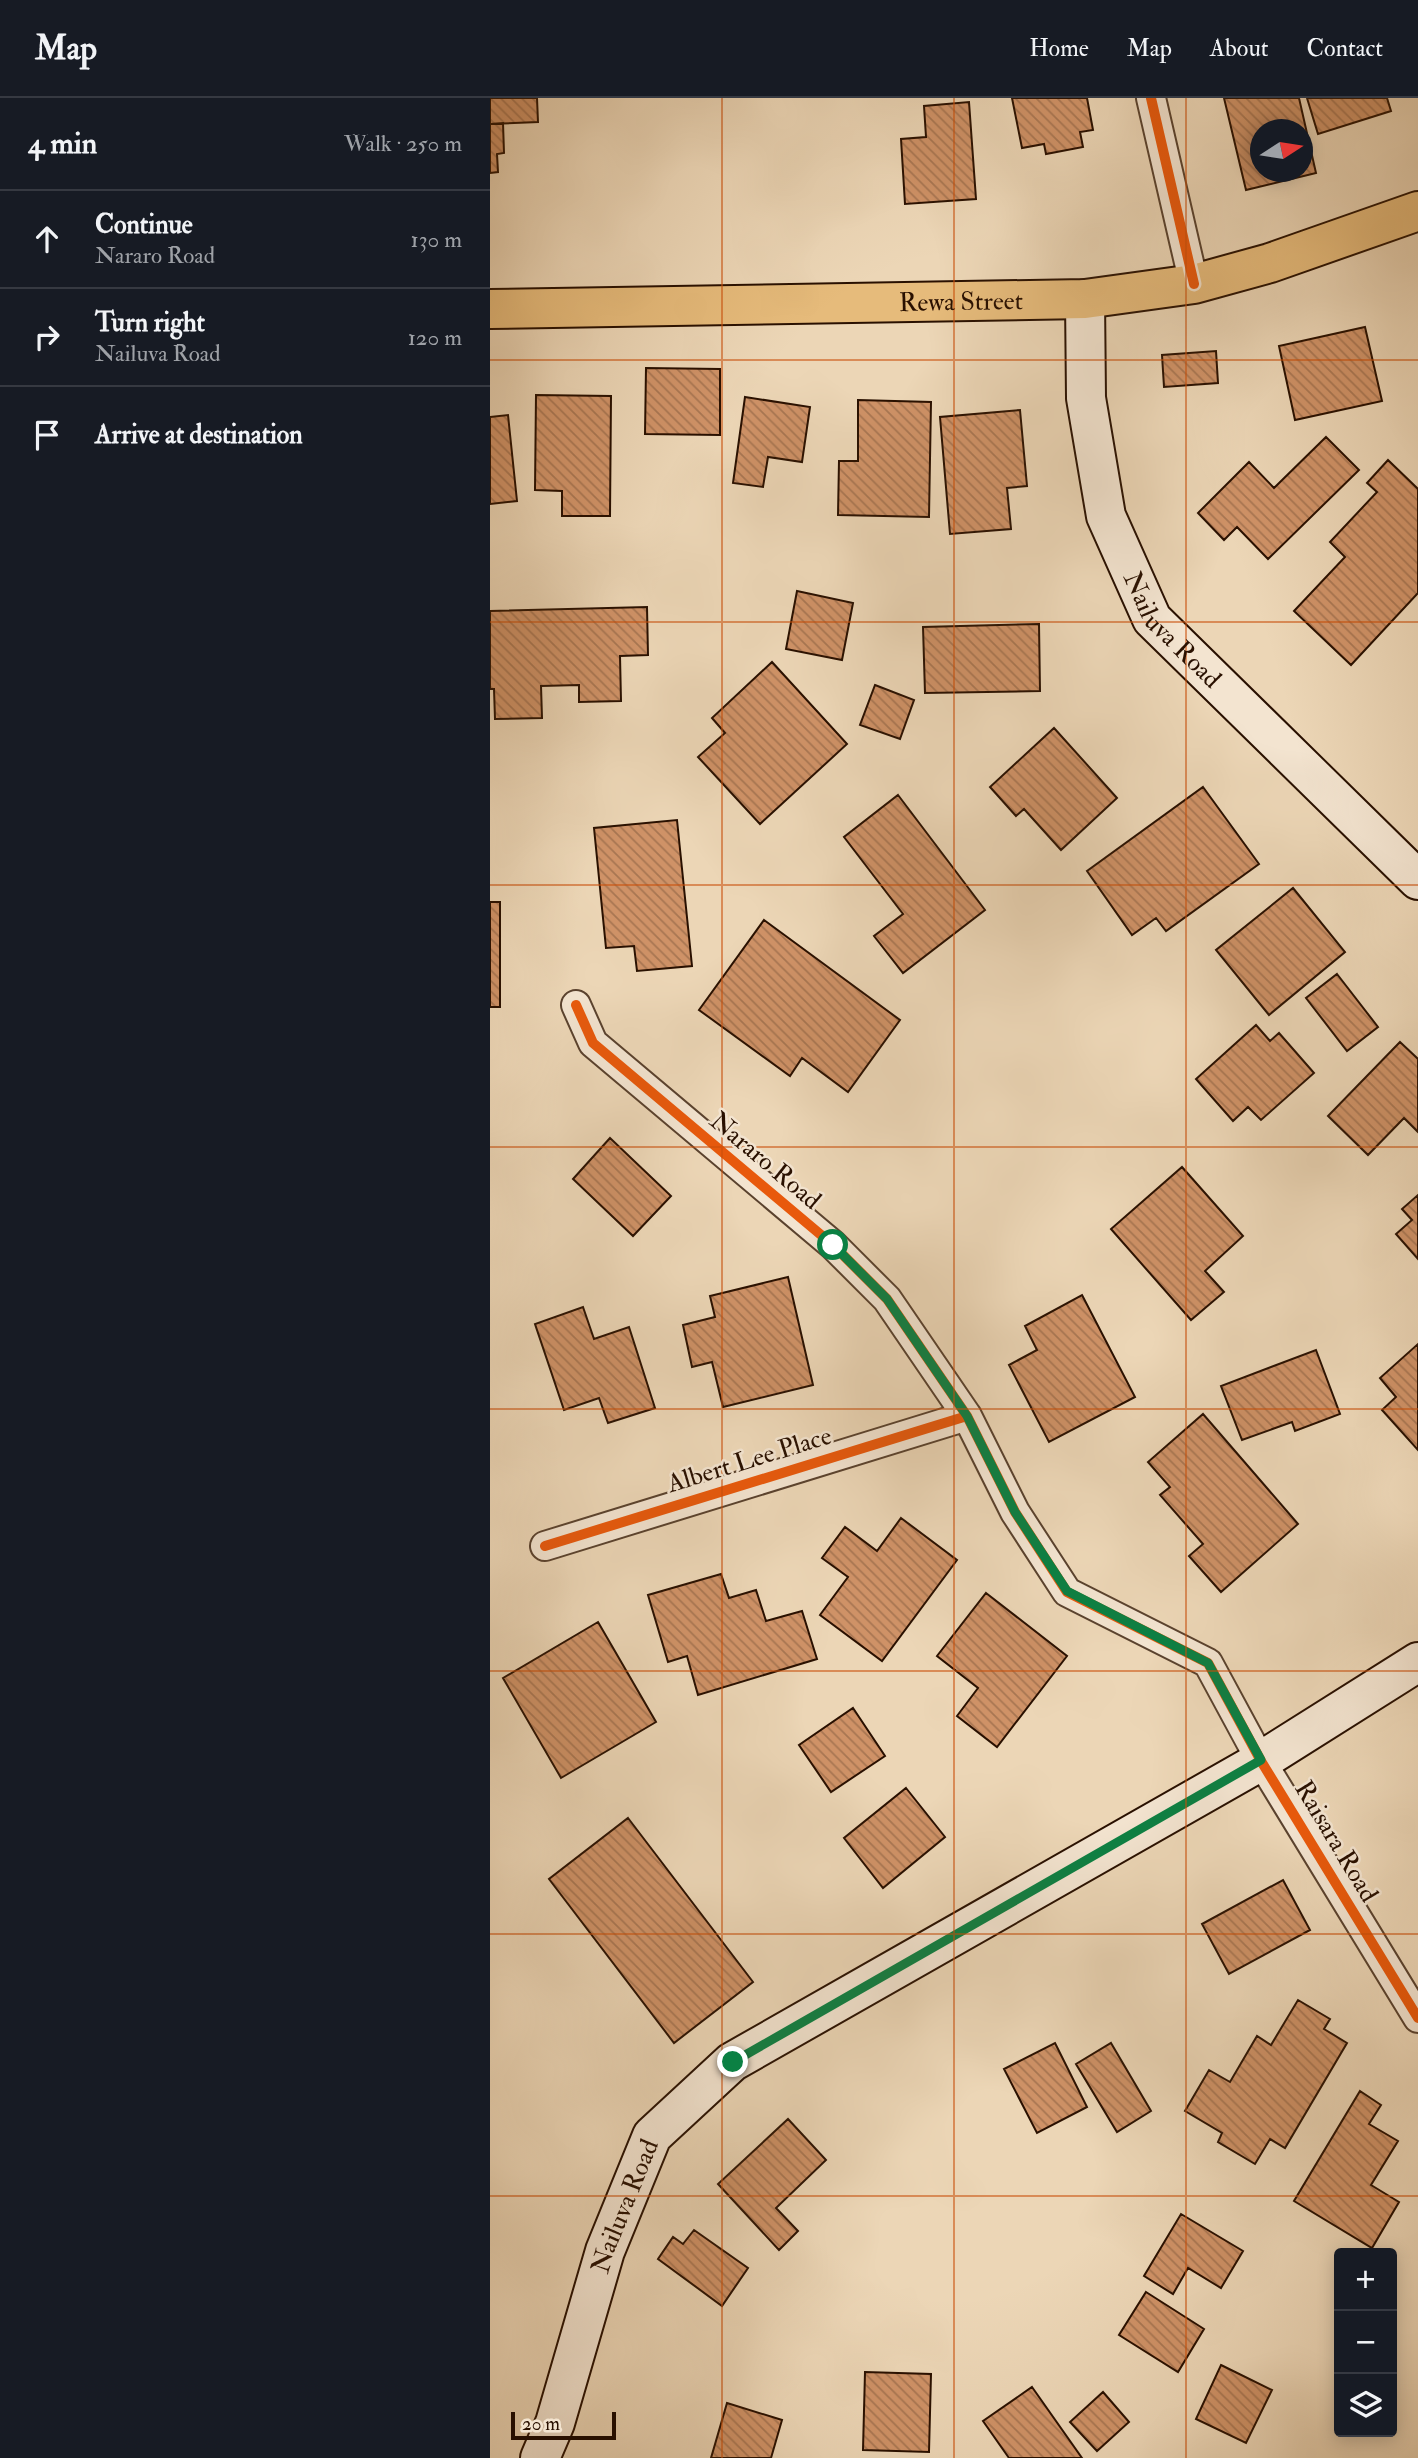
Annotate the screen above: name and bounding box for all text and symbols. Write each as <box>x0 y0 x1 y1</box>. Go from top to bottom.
text: Map <box>35 28 97 69</box>
text: Home <box>1029 33 1089 64</box>
text: Map <box>1127 33 1172 64</box>
text: About <box>1210 33 1269 64</box>
text: Contact <box>1307 33 1383 64</box>
north arrow <box>1250 119 1313 182</box>
text: 4 min <box>28 125 97 162</box>
text: Walk · 250 m <box>344 129 462 158</box>
text: Continue <box>95 209 193 241</box>
icon: ahead <box>28 220 66 258</box>
text: 130 m <box>410 225 462 254</box>
text: Nararo Road <box>95 241 215 270</box>
street label: Rewa Street <box>899 285 1023 319</box>
text: Turn right <box>95 307 205 339</box>
icon: right <box>28 318 66 356</box>
text: 120 m <box>408 323 462 352</box>
text: Nailuva Road <box>95 339 221 368</box>
icon: arrive <box>28 416 66 454</box>
text: Arrive at destination <box>95 419 303 451</box>
street label: Nailuva Road <box>1116 567 1228 695</box>
street label: Nararo Road <box>703 1105 828 1217</box>
route start <box>817 1229 848 1260</box>
street label: Albert Lee Place <box>662 1420 835 1500</box>
street label: Raisara Road <box>1287 1775 1385 1908</box>
route end <box>717 2046 748 2077</box>
street label: Nailuva Road <box>584 2134 666 2277</box>
map controls <box>1334 2248 1397 2437</box>
button: + <box>1334 2248 1397 2311</box>
button: − <box>1334 2311 1397 2374</box>
button: layers <box>1334 2374 1397 2437</box>
scale bar <box>511 2409 616 2441</box>
text: 20 m <box>522 2412 560 2436</box>

